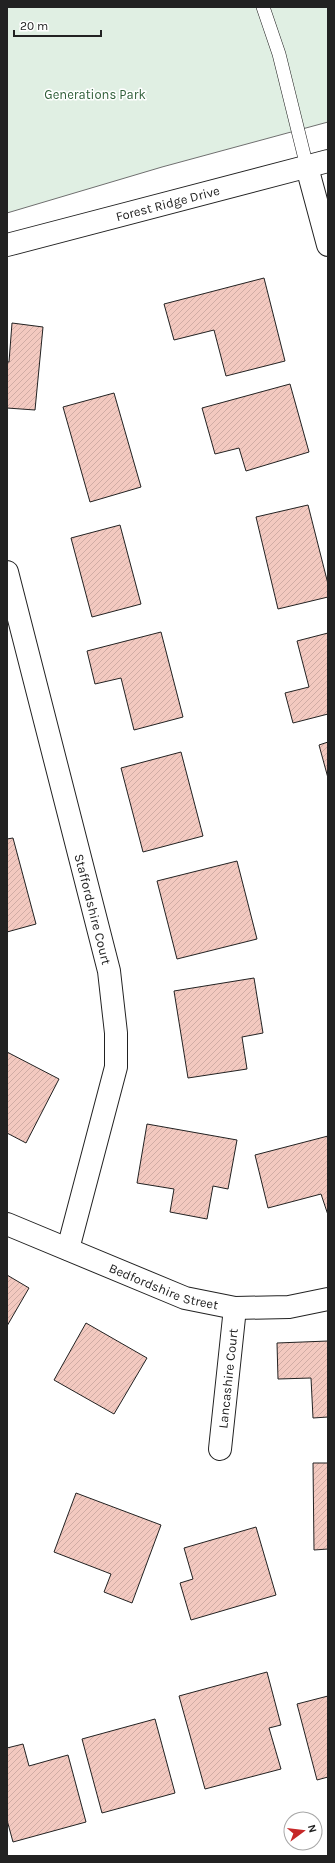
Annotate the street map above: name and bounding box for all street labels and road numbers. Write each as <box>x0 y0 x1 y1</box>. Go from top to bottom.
street label: Forest Ridge Drive <box>114 183 222 224</box>
street label: Staffordshire Court <box>71 852 114 966</box>
street label: Bedfordshire Street <box>107 1260 220 1313</box>
street label: Lancashire Court <box>215 1328 241 1429</box>

